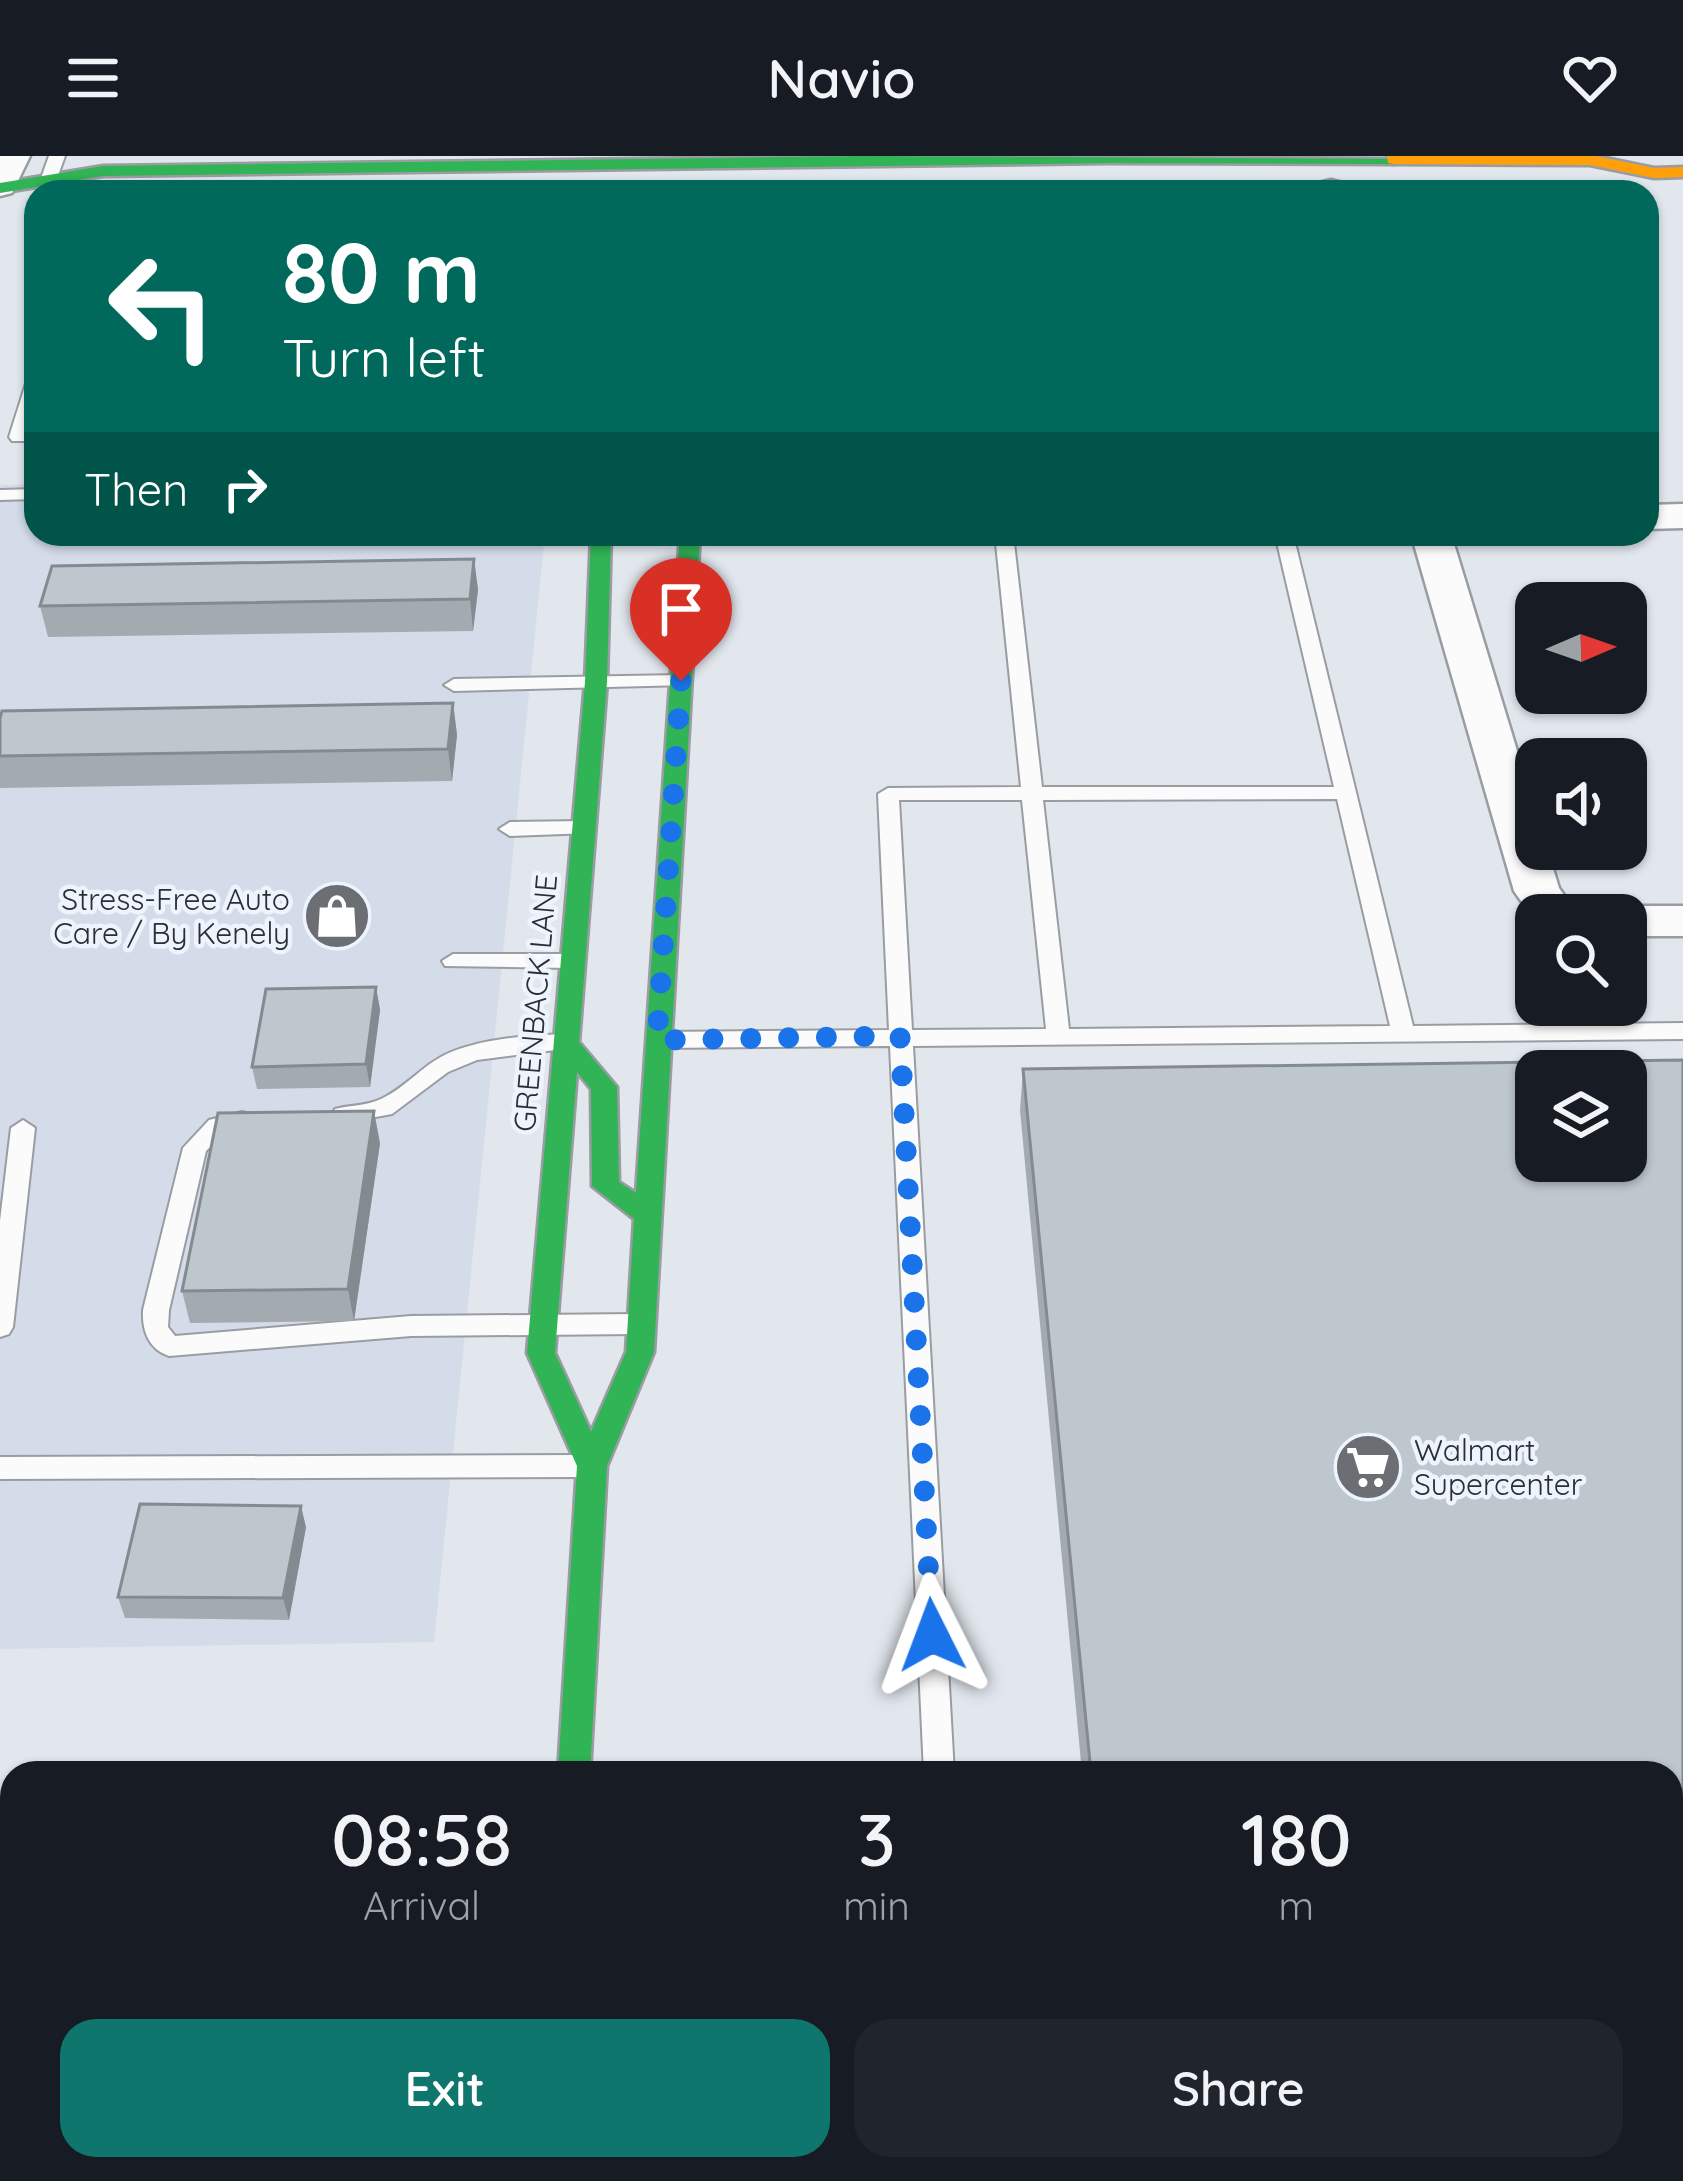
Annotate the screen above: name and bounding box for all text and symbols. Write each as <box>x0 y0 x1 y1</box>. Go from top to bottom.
text: Navio <box>768 44 915 112</box>
icon: menu <box>60 45 126 111</box>
icon: heart <box>1557 45 1623 111</box>
text: 80 m <box>282 219 481 324</box>
icon: left <box>84 228 240 384</box>
text: Turn left <box>282 323 486 391</box>
icon: right <box>212 456 278 522</box>
text: Then <box>84 461 188 517</box>
pin <box>630 558 732 681</box>
icon: arrive <box>648 576 714 642</box>
north arrow <box>1515 582 1647 714</box>
map controls <box>1515 582 1647 1182</box>
button: sound <box>1515 738 1647 870</box>
street label: GREENBACK LANE <box>505 873 565 1133</box>
place label: Stress-Free Auto Care / By Kenely <box>53 880 290 952</box>
shop icon: Stress-Free Auto Care / By Kenely <box>302 881 372 951</box>
button: search <box>1515 894 1647 1026</box>
button: layers <box>1515 1050 1647 1182</box>
place label: Walmart Supercenter <box>1414 1431 1583 1503</box>
supermarket icon: Walmart Supercenter <box>1333 1432 1403 1502</box>
position arrow <box>869 1572 995 1698</box>
text: 08:58 <box>331 1794 512 1884</box>
text: 3 <box>857 1794 896 1884</box>
text: 180 <box>1241 1794 1352 1884</box>
text: Arrival <box>363 1881 480 1930</box>
text: min <box>843 1881 910 1930</box>
text: m <box>1279 1881 1314 1930</box>
button: Exit <box>60 2019 830 2157</box>
button: Share <box>854 2019 1623 2157</box>

